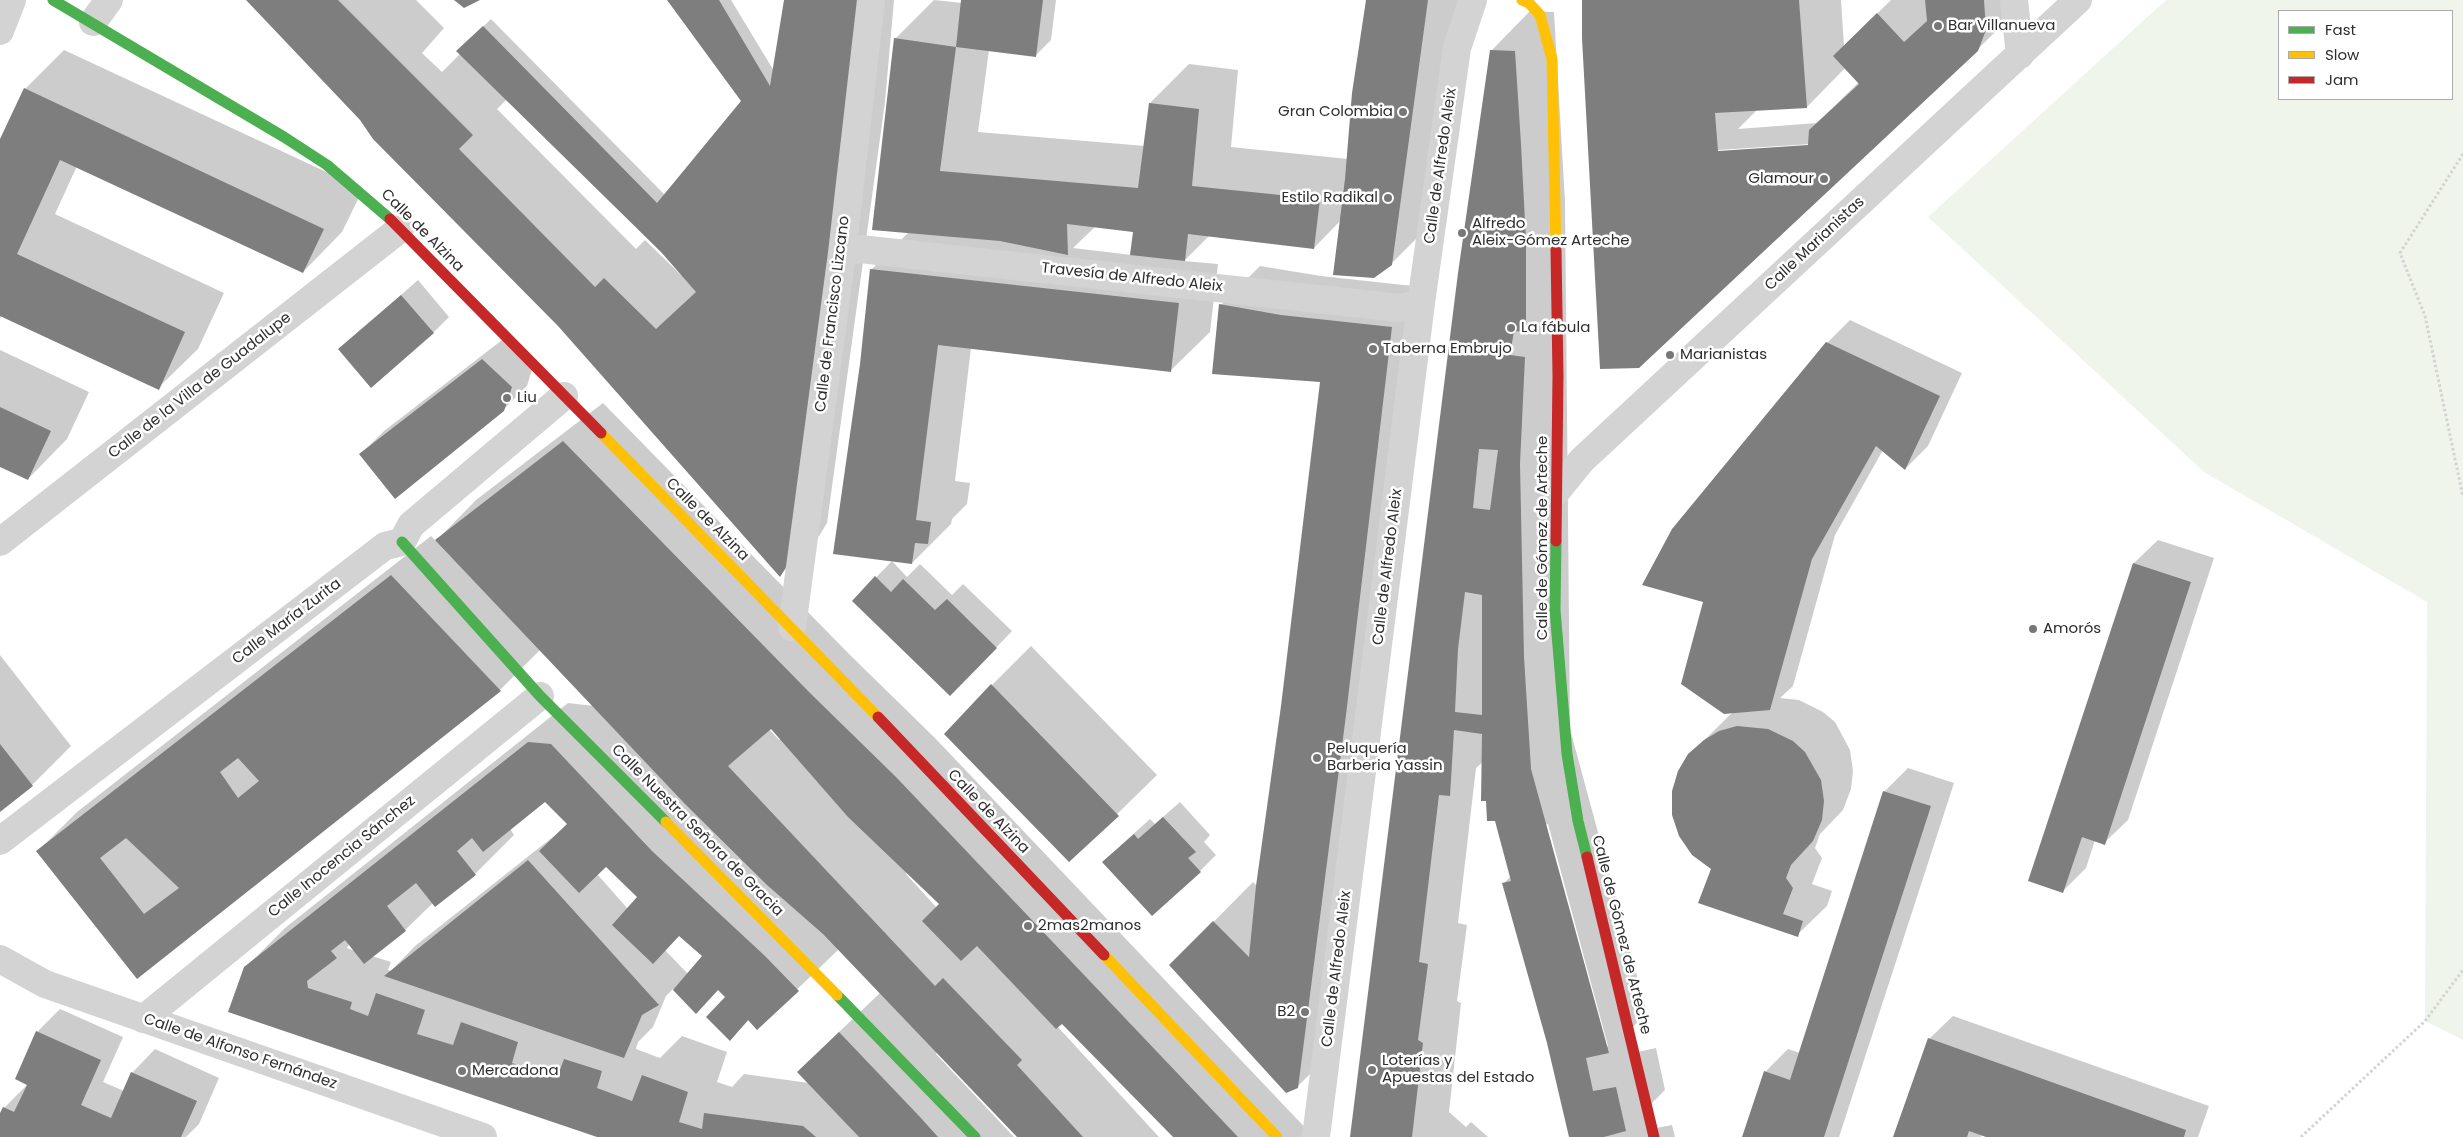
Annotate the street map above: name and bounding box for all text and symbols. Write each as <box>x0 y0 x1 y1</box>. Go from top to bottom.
legend <box>2278 10 2453 100</box>
place label: Bar Villanueva <box>1948 17 2055 35</box>
text: Fast <box>2325 19 2356 40</box>
marker: Bar Villanueva <box>1932 20 1944 32</box>
text: Slow <box>2325 44 2359 65</box>
text: Jam <box>2325 69 2359 90</box>
street label: Calle de Alfredo Aleix <box>1421 87 1461 245</box>
place label: Gran Colombia <box>1278 103 1393 121</box>
marker: Gran Colombia <box>1397 106 1409 118</box>
place label: Glamour <box>1748 170 1814 188</box>
marker: Glamour <box>1818 173 1830 185</box>
street label: Calle de Alzina <box>377 186 467 276</box>
place label: Estilo Radikal <box>1281 189 1378 207</box>
marker: Estilo Radikal <box>1382 192 1394 204</box>
street label: Calle Marianistas <box>1762 193 1868 295</box>
street label: Calle de Francisco Lizcano <box>812 215 854 413</box>
place label: Alfredo Aleix-Gómez Arteche <box>1472 215 1630 250</box>
marker: Alfredo Aleix-Gómez Arteche <box>1456 227 1468 239</box>
street label: Travesía de Alfredo Aleix <box>1041 260 1223 296</box>
street label: Calle de la Villa de Guadalupe <box>105 309 295 463</box>
place label: La fábula <box>1521 319 1590 337</box>
marker: La fábula <box>1505 322 1517 334</box>
place label: Taberna Embrujo <box>1383 340 1512 358</box>
marker: Taberna Embrujo <box>1367 343 1379 355</box>
place label: Marianistas <box>1680 346 1767 364</box>
marker: Marianistas <box>1664 349 1676 361</box>
place label: Liu <box>517 389 537 407</box>
marker: Liu <box>501 392 513 404</box>
street label: Calle de Gómez de Arteche <box>1534 436 1552 640</box>
street label: Calle de Alzina <box>662 475 752 565</box>
street label: Calle de Alfredo Aleix <box>1369 488 1407 646</box>
street label: Calle María Zurita <box>229 575 345 669</box>
place label: Amorós <box>2043 620 2101 638</box>
marker: Amorós <box>2027 623 2039 635</box>
place label: Peluquería Barberia Yassin <box>1327 740 1443 775</box>
street label: Calle Nuestra Señora de Gracia <box>607 741 787 921</box>
marker: Peluquería Barberia Yassin <box>1311 752 1323 764</box>
street label: Calle de Alzina <box>943 766 1033 858</box>
street label: Calle Inocencia Sánchez <box>265 792 419 922</box>
street label: Calle de Gómez de Arteche <box>1588 834 1654 1036</box>
street label: Calle de Alfredo Aleix <box>1318 890 1356 1048</box>
place label: 2mas2manos <box>1038 917 1141 935</box>
marker: 2mas2manos <box>1022 920 1034 932</box>
place label: B2 <box>1277 1003 1295 1021</box>
marker: B2 <box>1299 1006 1311 1018</box>
street label: Calle de Alfonso Fernández <box>141 1010 339 1094</box>
place label: Loterías y Apuestas del Estado <box>1382 1052 1534 1087</box>
place label: Mercadona <box>472 1062 559 1080</box>
marker: Loterías y Apuestas del Estado <box>1366 1064 1378 1076</box>
marker: Mercadona <box>456 1065 468 1077</box>

